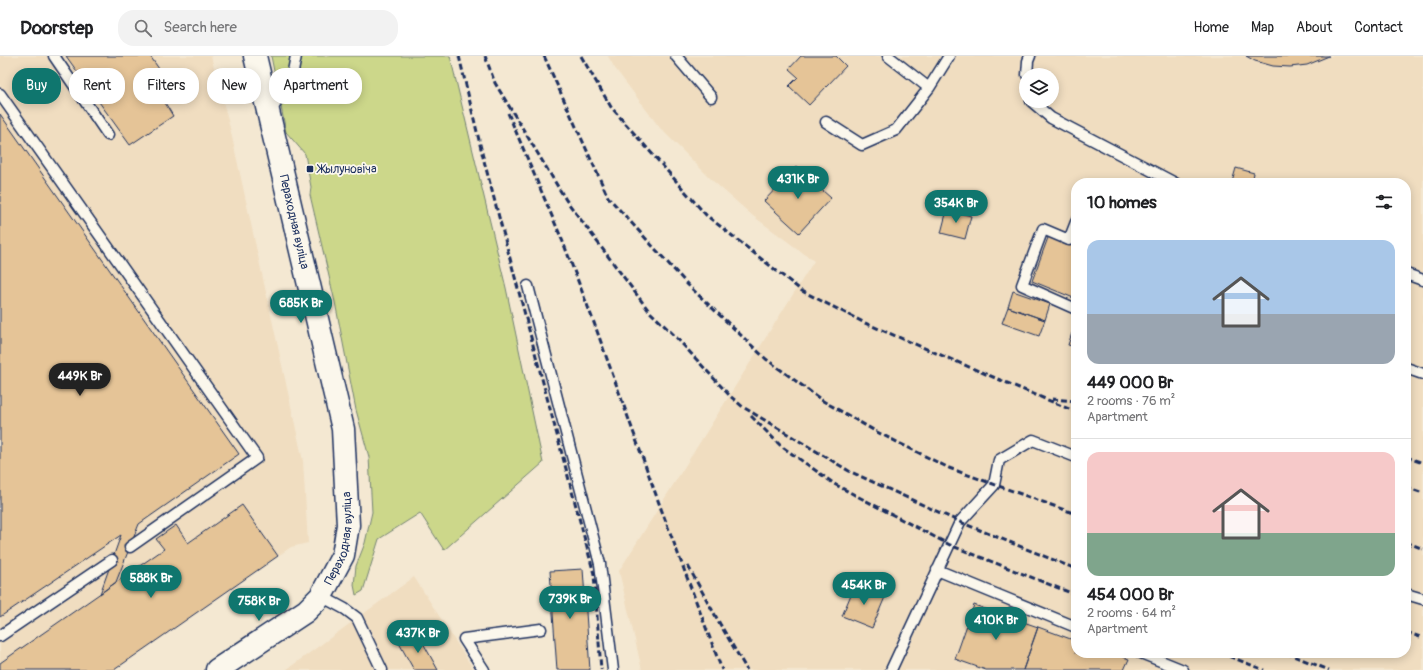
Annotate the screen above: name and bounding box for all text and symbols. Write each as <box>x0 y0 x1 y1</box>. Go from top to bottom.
search box <box>118 10 398 46</box>
text: Doorstep <box>20 16 94 40</box>
icon: search <box>132 17 154 39</box>
text: Search here <box>164 18 237 37</box>
text: Home <box>1194 19 1229 36</box>
text: Map <box>1251 19 1274 36</box>
text: About <box>1296 19 1332 36</box>
text: Contact <box>1354 19 1403 36</box>
chip: Buy <box>12 68 61 104</box>
chip: Rent <box>69 68 125 104</box>
chip: Filters <box>133 68 199 104</box>
chip: New <box>207 68 261 104</box>
chip: Apartment <box>269 68 362 104</box>
map controls <box>1019 68 1059 108</box>
button: layers <box>1019 68 1059 108</box>
place label: Жылуновіча <box>316 162 377 177</box>
marker: Жылуновіча <box>305 164 315 174</box>
pin: 431K Br <box>761 166 835 200</box>
text: 431K Br <box>777 171 819 187</box>
street label: Пераходная вуліца <box>276 173 312 271</box>
pin: 354K Br <box>919 190 993 224</box>
icon: filters <box>1373 191 1395 213</box>
text: 10 homes <box>1087 192 1157 213</box>
text: 354K Br <box>934 195 978 211</box>
icon: home <box>1205 266 1277 338</box>
pin: 685K Br <box>264 290 338 324</box>
text: 685K Br <box>279 295 323 311</box>
pin: 449K Br <box>43 363 117 397</box>
text: 449K Br <box>58 368 102 384</box>
text: 449 000 Br <box>1087 372 1173 393</box>
text: 2 rooms · 76 m² <box>1087 393 1175 409</box>
text: Apartment <box>1087 409 1148 425</box>
icon: home <box>1205 478 1277 550</box>
street label: Пераходная вуліца <box>321 491 356 587</box>
pin: 588K Br <box>114 565 188 599</box>
text: 588K Br <box>130 570 172 586</box>
pin: 454K Br <box>827 572 901 606</box>
text: 454K Br <box>842 577 886 593</box>
text: 454 000 Br <box>1087 584 1174 605</box>
pin: 739K Br <box>533 586 607 620</box>
pin: 758K Br <box>222 588 296 622</box>
text: 739K Br <box>548 591 592 607</box>
text: 758K Br <box>237 593 281 609</box>
text: 2 rooms · 64 m² <box>1087 605 1176 621</box>
pin: 410K Br <box>959 607 1033 641</box>
text: 410K Br <box>974 612 1018 628</box>
pin: 437K Br <box>381 620 455 654</box>
text: Apartment <box>1087 621 1148 637</box>
text: 437K Br <box>396 625 440 641</box>

